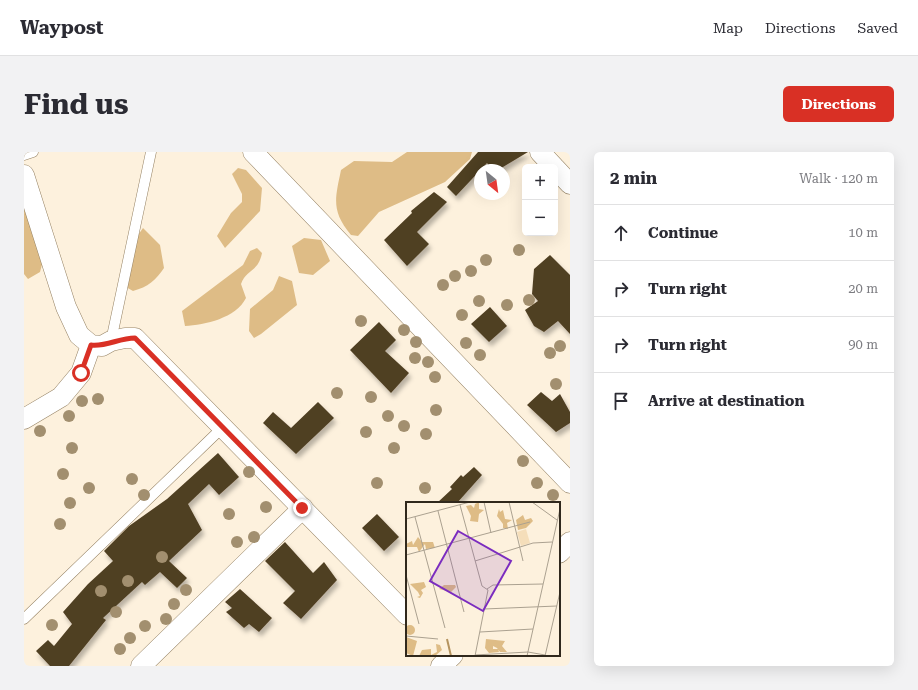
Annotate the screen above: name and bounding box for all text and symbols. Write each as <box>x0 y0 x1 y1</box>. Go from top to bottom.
text: Waypost <box>20 16 103 39</box>
text: Map <box>713 20 743 36</box>
text: Directions <box>765 20 835 36</box>
text: Saved <box>857 20 898 36</box>
button: Directions <box>783 86 894 122</box>
text: Find us <box>24 88 128 121</box>
north arrow <box>474 164 510 200</box>
map controls <box>522 164 558 236</box>
button: + <box>522 164 558 200</box>
text: 2 min <box>610 168 657 188</box>
text: Walk · 120 m <box>799 171 878 186</box>
button: − <box>522 200 558 236</box>
icon: ahead <box>610 222 632 244</box>
text: Continue <box>648 224 718 242</box>
text: 10 m <box>848 225 878 240</box>
icon: right <box>610 278 632 300</box>
text: Turn right <box>648 280 727 298</box>
text: 20 m <box>848 281 878 296</box>
icon: right <box>610 334 632 356</box>
text: Turn right <box>648 336 727 354</box>
text: 90 m <box>848 337 878 352</box>
route start <box>72 364 90 382</box>
icon: arrive <box>610 390 632 412</box>
text: Arrive at destination <box>648 392 804 410</box>
route end <box>293 499 311 517</box>
inset map <box>406 502 560 656</box>

